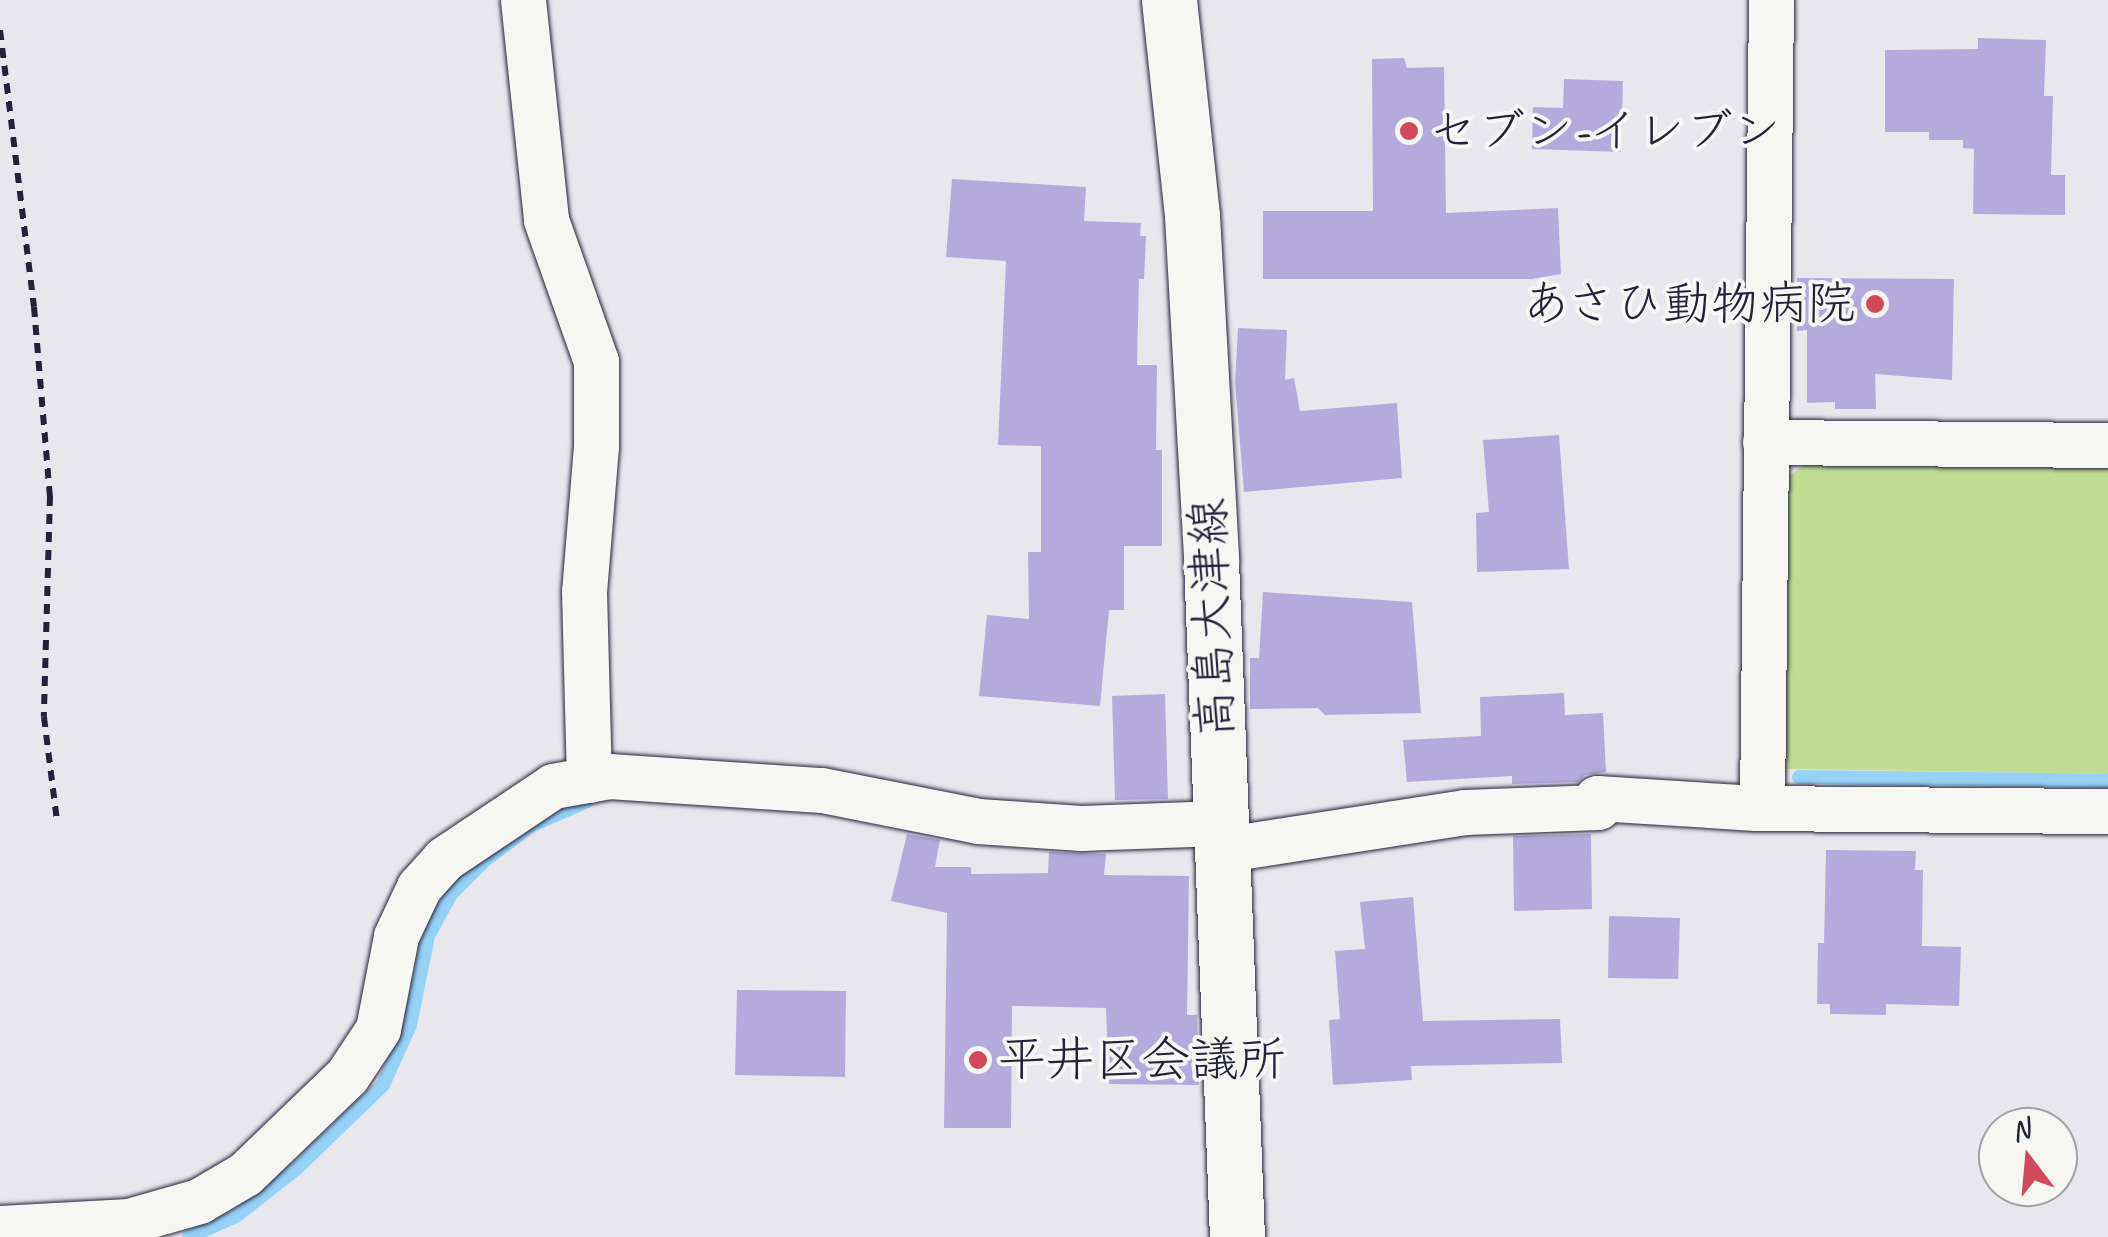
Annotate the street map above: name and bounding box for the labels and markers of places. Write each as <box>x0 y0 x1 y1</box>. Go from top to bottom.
place label: セブン-イレブン <box>1429 102 1781 160</box>
marker: セブン-イレブン <box>1398 120 1420 142</box>
place label: あさひ動物病院 <box>1519 275 1855 333</box>
marker: あさひ動物病院 <box>1864 293 1886 315</box>
place label: 平井区会議所 <box>998 1031 1286 1089</box>
marker: 平井区会議所 <box>967 1049 989 1071</box>

